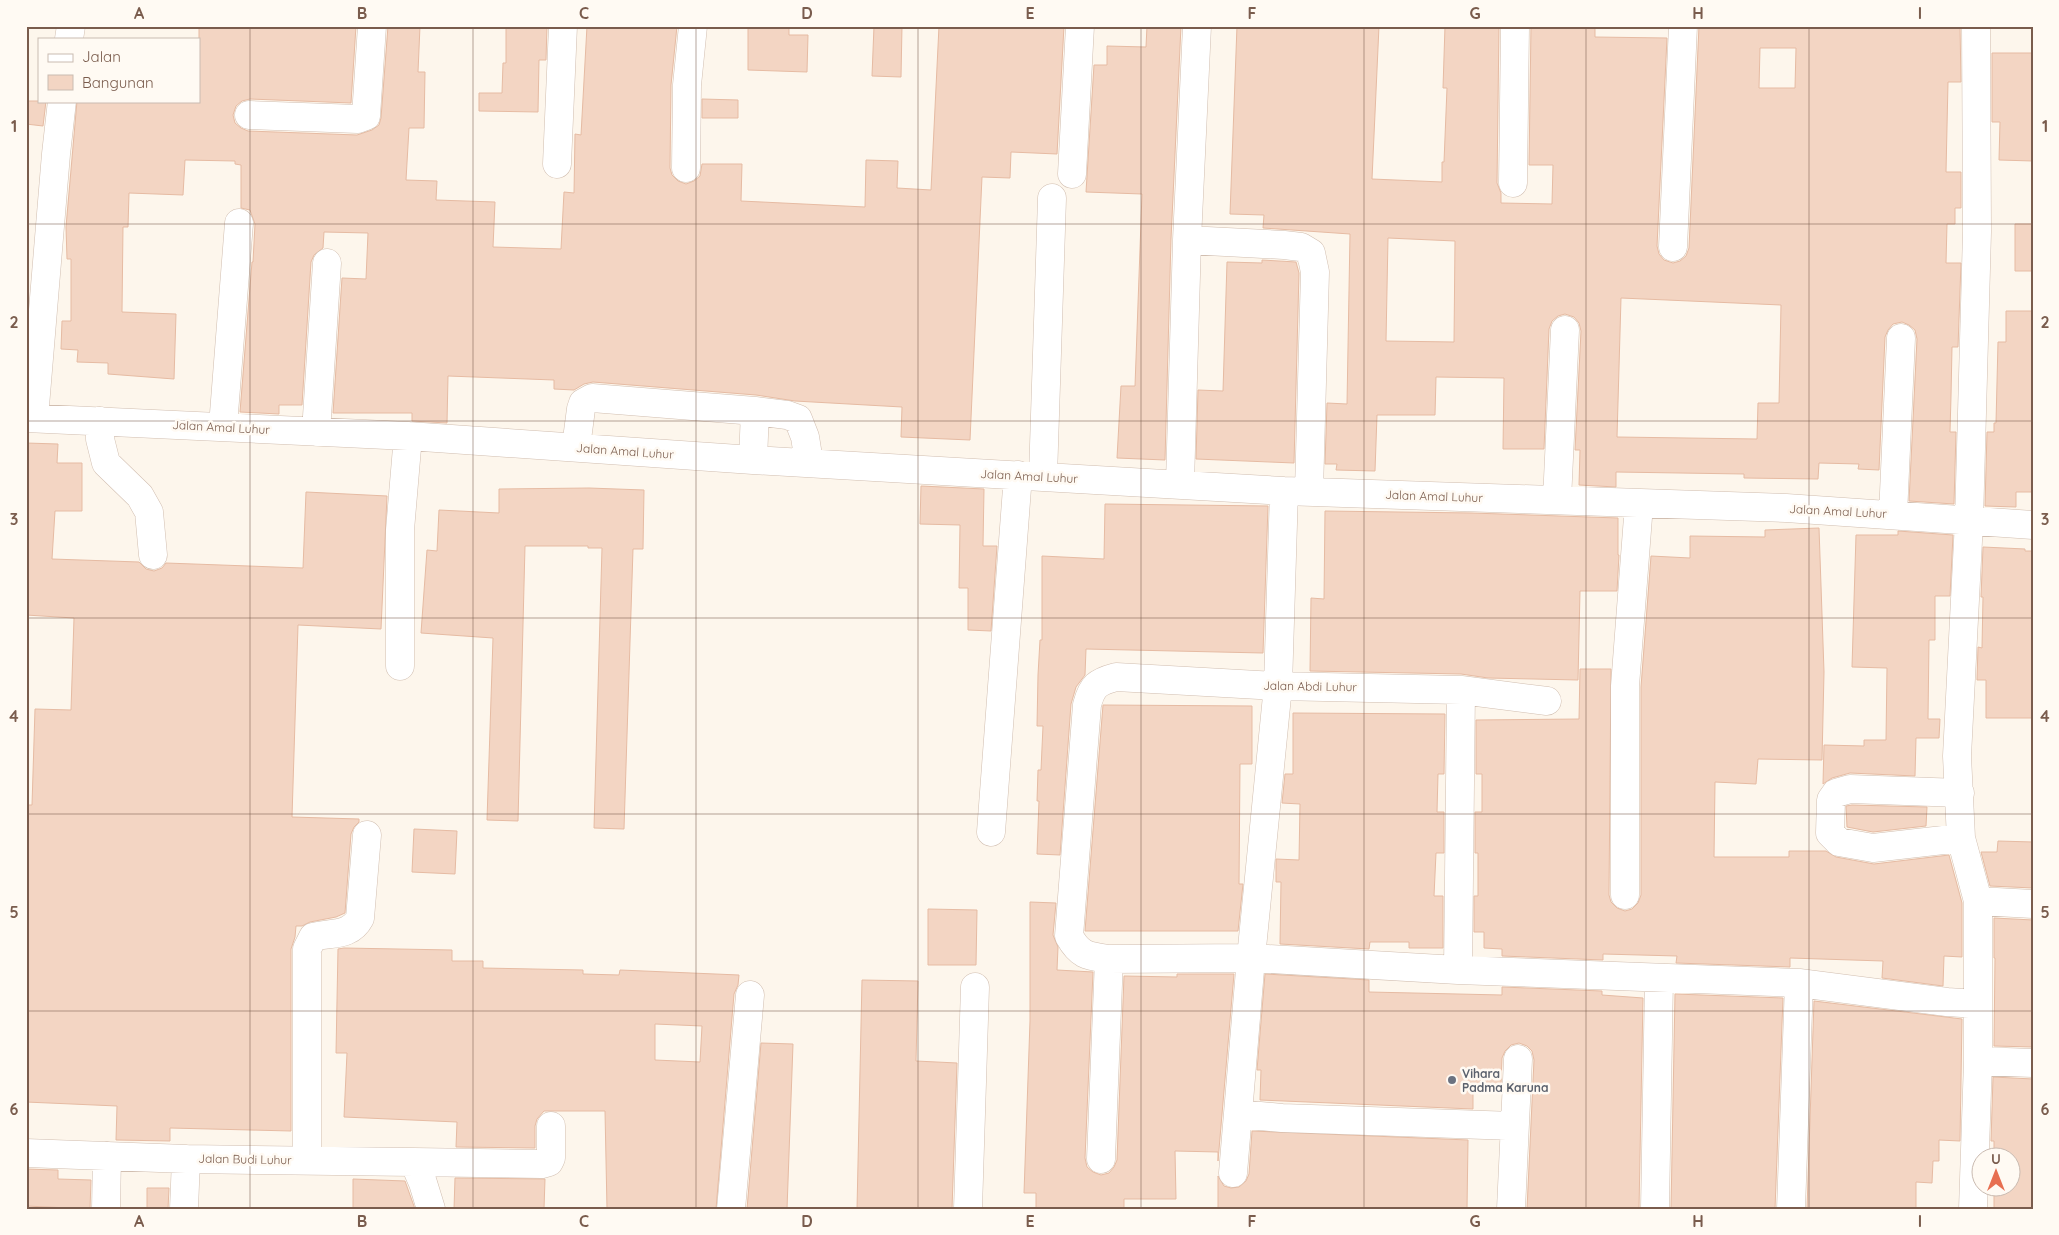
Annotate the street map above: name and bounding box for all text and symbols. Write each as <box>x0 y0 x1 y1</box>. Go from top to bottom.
text: A <box>134 3 145 23</box>
text: B <box>357 3 367 23</box>
text: C <box>579 3 589 23</box>
text: D <box>801 3 813 23</box>
text: E <box>1025 3 1035 23</box>
text: F <box>1248 3 1257 23</box>
text: G <box>1469 3 1481 23</box>
text: H <box>1692 3 1704 23</box>
text: I <box>1918 3 1922 23</box>
legend <box>38 38 200 102</box>
text: Jalan <box>82 47 121 66</box>
text: Bangunan <box>82 73 154 92</box>
text: 1 <box>11 116 17 136</box>
text: 1 <box>2042 116 2048 136</box>
text: 2 <box>9 312 19 332</box>
text: 2 <box>2040 312 2050 332</box>
street label: Jalan Amal Luhur <box>172 417 271 437</box>
street label: Jalan Amal Luhur <box>576 440 675 462</box>
street label: Jalan Amal Luhur <box>980 466 1079 486</box>
street label: Jalan Amal Luhur <box>1385 487 1484 505</box>
street label: Jalan Amal Luhur <box>1789 501 1888 521</box>
text: 3 <box>10 509 18 529</box>
text: 3 <box>2041 509 2049 529</box>
street label: Jalan Abdi Luhur <box>1263 678 1358 694</box>
text: 4 <box>9 706 19 726</box>
text: 4 <box>2040 706 2050 726</box>
text: 5 <box>9 902 19 922</box>
text: 5 <box>2040 902 2050 922</box>
place label: Vihara Padma Karuna <box>1462 1066 1549 1095</box>
marker: Vihara Padma Karuna <box>1446 1074 1458 1086</box>
text: 6 <box>10 1099 19 1119</box>
text: 6 <box>2041 1099 2050 1119</box>
north arrow <box>1972 1148 2022 1198</box>
text: U <box>1991 1150 2001 1168</box>
street label: Jalan Budi Luhur <box>198 1151 292 1167</box>
text: A <box>134 1211 145 1231</box>
text: B <box>357 1211 367 1231</box>
text: C <box>579 1211 589 1231</box>
text: D <box>801 1211 813 1231</box>
text: E <box>1025 1211 1035 1231</box>
text: F <box>1248 1211 1257 1231</box>
text: G <box>1469 1211 1481 1231</box>
text: H <box>1692 1211 1704 1231</box>
text: I <box>1918 1211 1922 1231</box>

